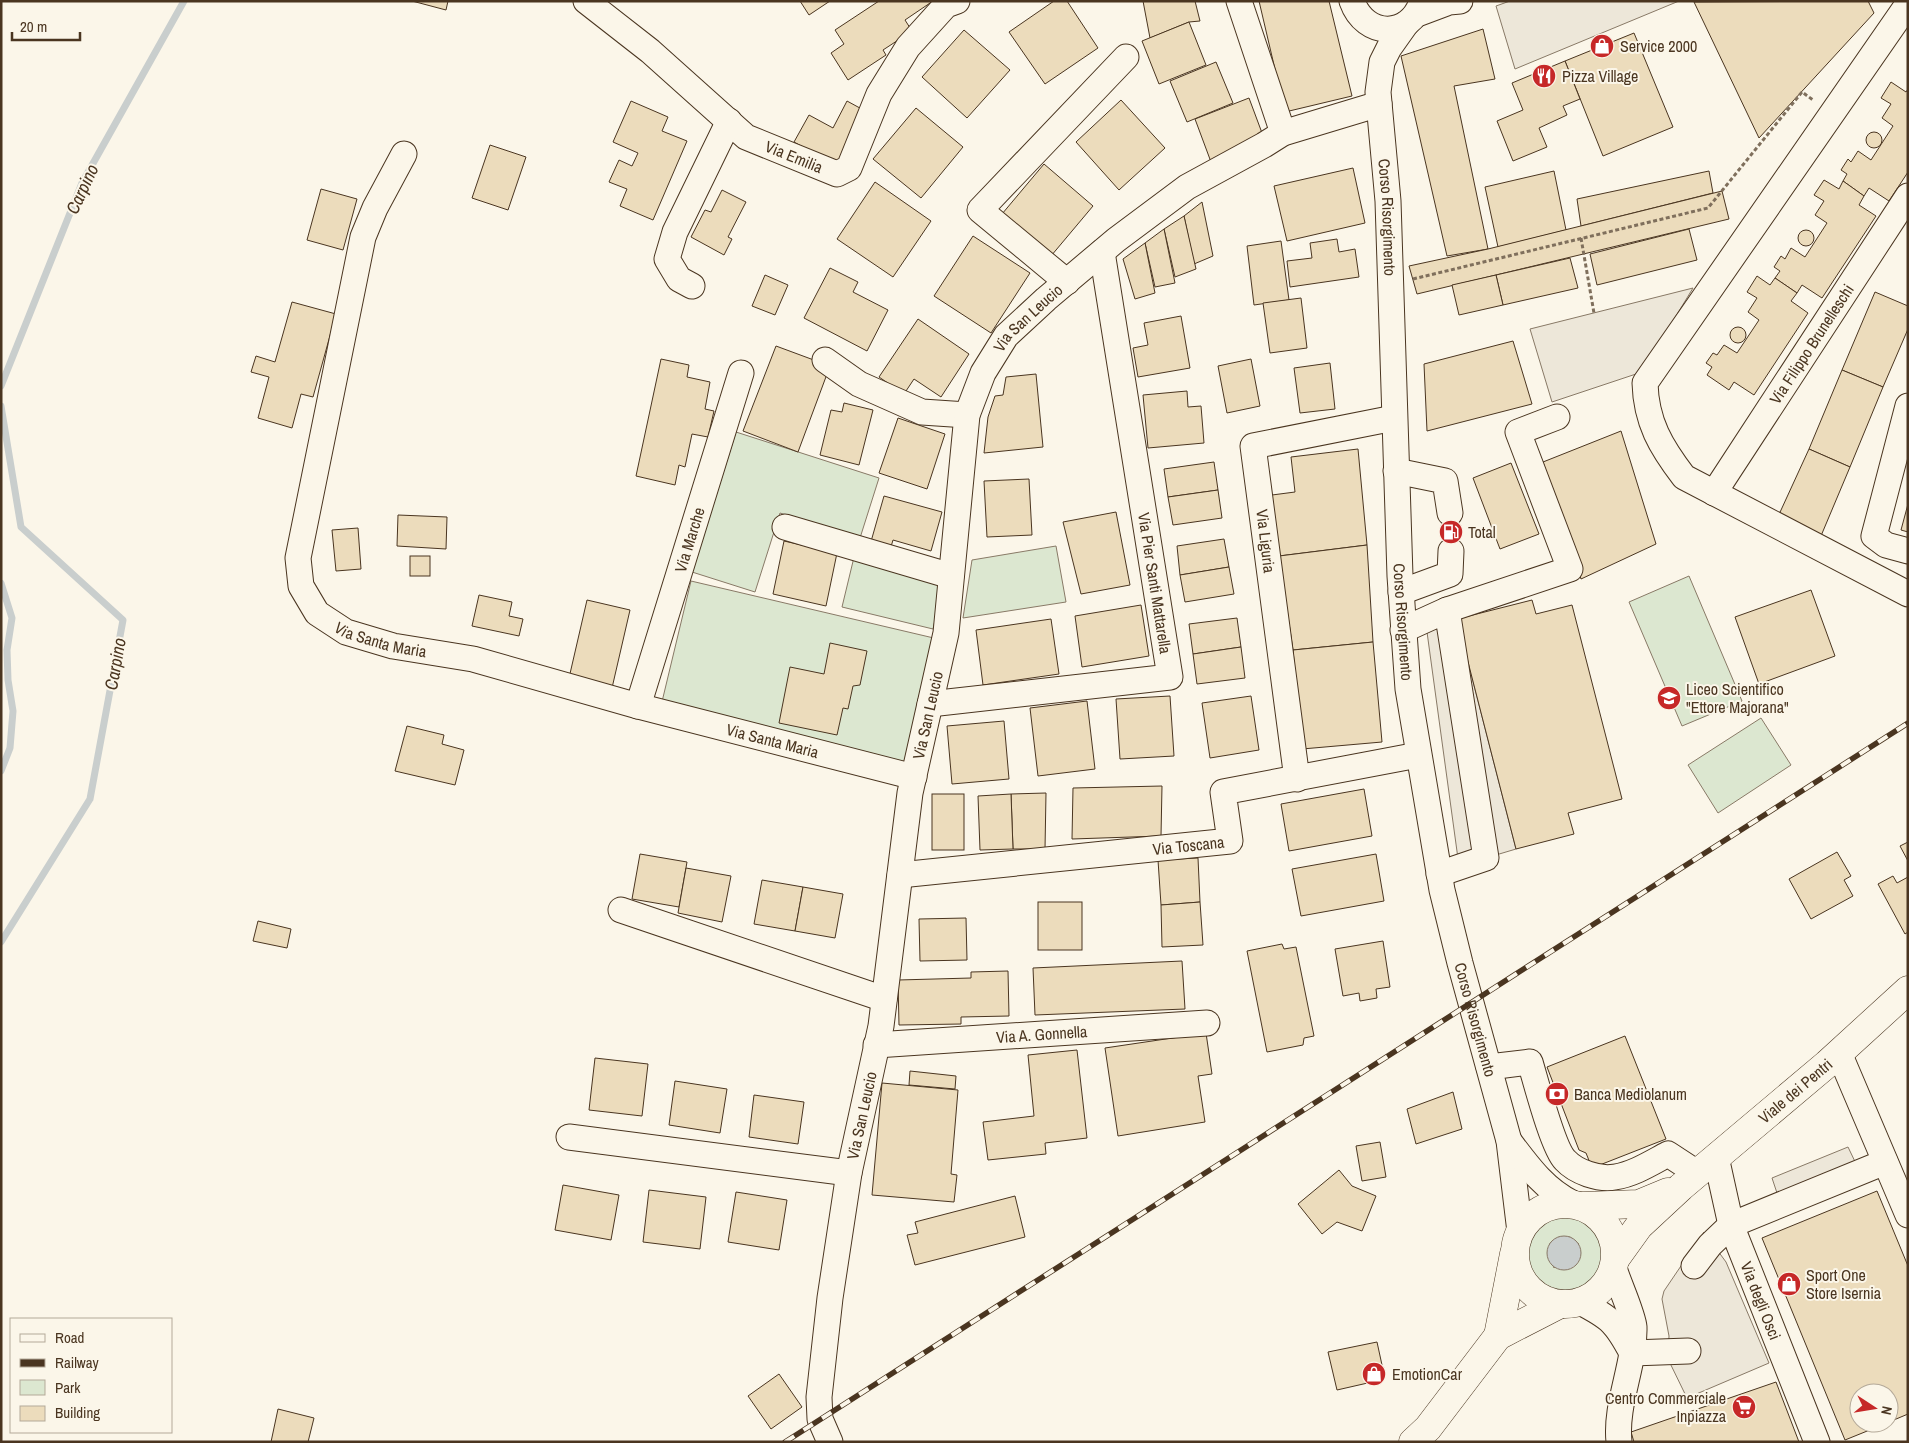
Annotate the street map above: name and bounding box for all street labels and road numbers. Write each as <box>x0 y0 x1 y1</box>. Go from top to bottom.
street label: Via Emilia <box>762 135 827 178</box>
street label: Corso Risorgimento <box>1373 158 1401 276</box>
street label: Via San Leucio <box>988 279 1067 356</box>
street label: Via Filippo Brunelleschi <box>1764 280 1859 408</box>
street label: Via Marche <box>669 505 710 575</box>
street label: Via Liguria <box>1251 508 1281 575</box>
street label: Via Pier Santi Mattarella <box>1133 511 1177 656</box>
street label: Corso Risorgimento <box>1389 563 1418 681</box>
street label: Via Santa Maria <box>330 616 429 662</box>
street label: Via San Leucio <box>907 669 948 761</box>
street label: Via Santa Maria <box>724 718 822 763</box>
street label: Via Toscana <box>1152 831 1226 860</box>
street label: Corso Risorgimento <box>1449 960 1502 1079</box>
street label: Via A. Gonnella <box>995 1020 1088 1048</box>
street label: Viale dei Pentri <box>1754 1053 1837 1128</box>
street label: Via San Leucio <box>841 1069 882 1162</box>
street label: Via degli Osci <box>1736 1258 1786 1343</box>

